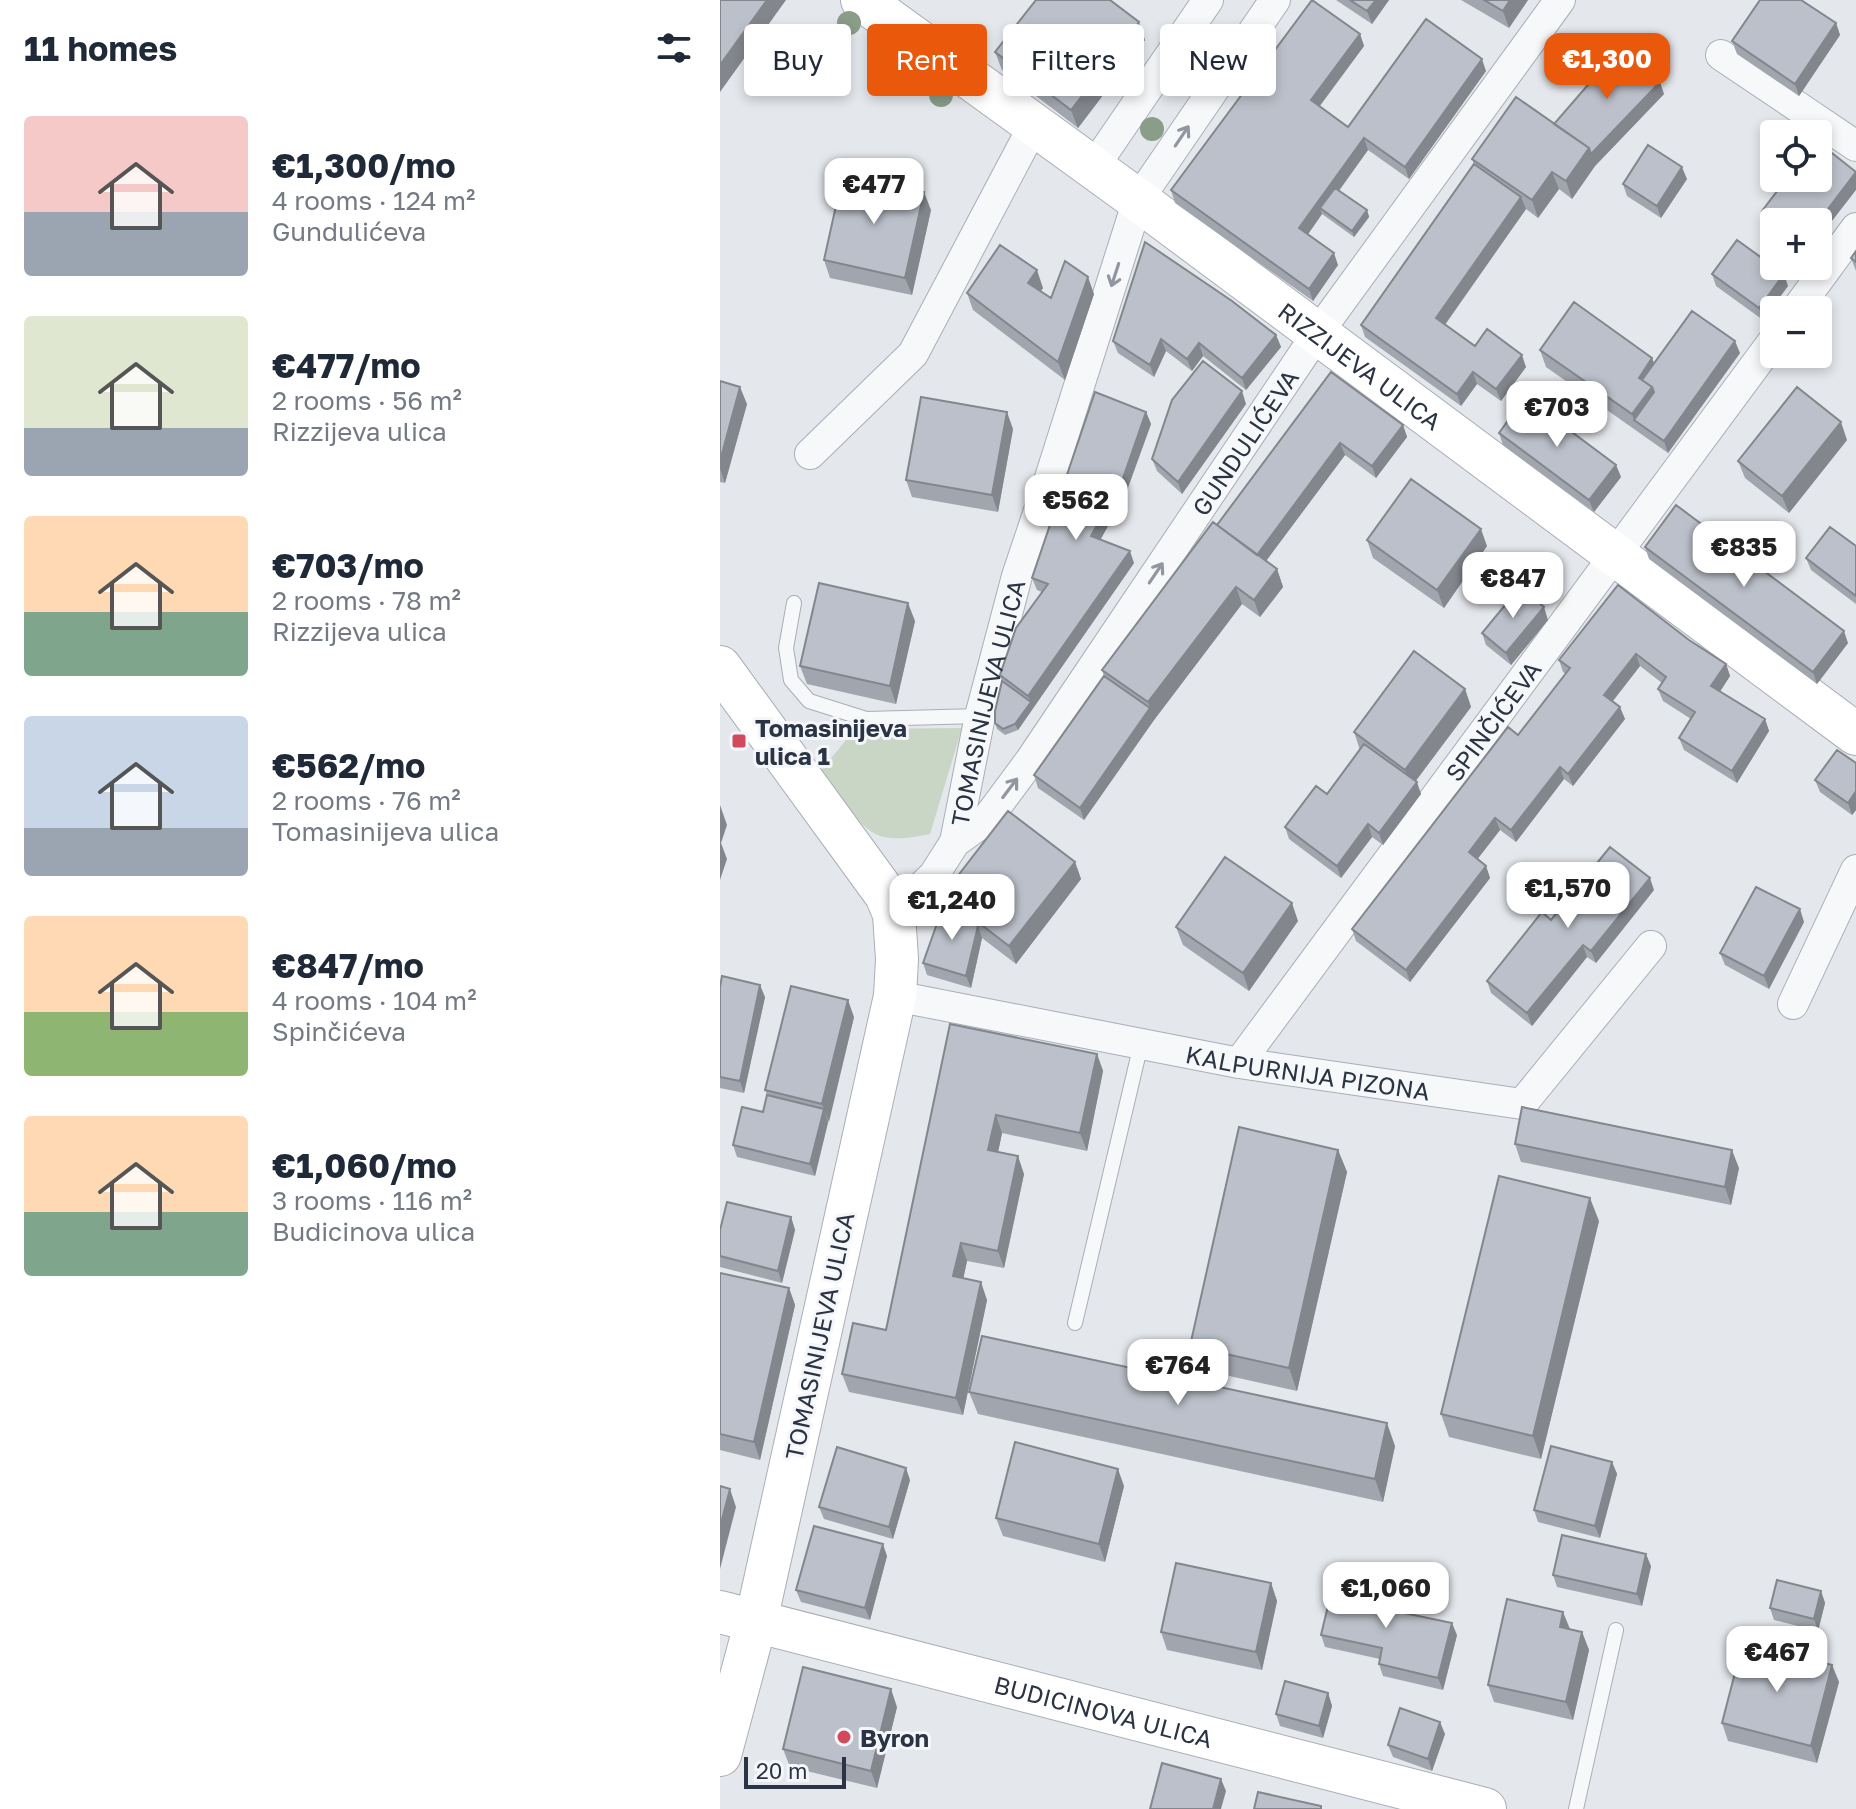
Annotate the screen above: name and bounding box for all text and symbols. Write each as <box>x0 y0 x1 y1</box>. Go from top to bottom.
chip: Buy <box>744 24 851 96</box>
chip: Rent <box>867 24 987 96</box>
chip: Filters <box>1003 24 1144 96</box>
chip: New <box>1160 24 1276 96</box>
icon: filters <box>652 26 696 70</box>
text: 11 homes <box>24 28 177 68</box>
pin: €1,300 <box>1542 33 1672 101</box>
text: €1,300 <box>1562 43 1652 74</box>
map controls <box>1760 120 1832 368</box>
button: locate <box>1760 120 1832 192</box>
one-way arrow <box>1174 125 1190 148</box>
text: €1,300/mo <box>272 145 456 185</box>
icon: home <box>88 148 184 244</box>
pin: €477 <box>827 158 921 226</box>
text: €477 <box>843 168 905 199</box>
text: 4 rooms · 124 m² <box>272 185 475 216</box>
button: + <box>1760 208 1832 280</box>
text: Gundulićeva <box>272 216 426 247</box>
one-way arrow <box>1106 262 1121 287</box>
street label: RIZZIJEVA ULICA <box>1273 295 1447 435</box>
button: − <box>1760 296 1832 368</box>
text: €477/mo <box>272 345 421 385</box>
icon: home <box>88 348 184 444</box>
street label: GUNDULIĆEVA <box>1185 364 1304 520</box>
pin: €703 <box>1510 381 1604 449</box>
text: 2 rooms · 56 m² <box>272 385 462 416</box>
text: €703 <box>1524 391 1590 422</box>
text: Rizzijeva ulica <box>272 416 447 447</box>
pin: €562 <box>1029 474 1123 542</box>
text: €562 <box>1043 484 1109 515</box>
pin: €835 <box>1697 521 1791 589</box>
text: €835 <box>1711 531 1777 562</box>
text: €703/mo <box>272 545 424 585</box>
icon: home <box>88 548 184 644</box>
pin: €847 <box>1466 552 1560 620</box>
one-way arrow <box>1148 562 1164 585</box>
text: €847 <box>1480 562 1546 593</box>
street label: TOMASINIJEVA ULICA <box>944 576 1030 828</box>
text: 2 rooms · 78 m² <box>272 585 461 616</box>
text: Rizzijeva ulica <box>272 616 447 647</box>
street label: SPINČIĆEVA <box>1439 655 1546 786</box>
place label: Tomasinijeva ulica 1 <box>755 713 907 770</box>
marker: Tomasinijeva ulica 1 <box>730 732 748 750</box>
text: €562/mo <box>272 745 426 785</box>
icon: home <box>88 748 184 844</box>
one-way arrow <box>1001 778 1018 799</box>
text: 2 rooms · 76 m² <box>272 785 461 816</box>
text: Tomasinijeva ulica <box>272 816 499 847</box>
pin: €1,570 <box>1503 862 1633 930</box>
text: €1,570 <box>1525 872 1611 903</box>
pin: €1,240 <box>887 874 1017 942</box>
text: €1,240 <box>907 884 997 915</box>
text: €847/mo <box>272 945 424 985</box>
icon: home <box>88 948 184 1044</box>
text: 4 rooms · 104 m² <box>272 985 477 1016</box>
text: Spinčićeva <box>272 1016 406 1047</box>
street label: KALPURNIJA PIZONA <box>1184 1039 1432 1105</box>
text: €1,060/mo <box>272 1145 457 1185</box>
icon: home <box>88 1148 184 1244</box>
text: 3 rooms · 116 m² <box>272 1185 472 1216</box>
street label: TOMASINIJEVA ULICA <box>779 1210 859 1462</box>
text: Budicinova ulica <box>272 1216 475 1247</box>
pin: €764 <box>1131 1339 1225 1407</box>
text: €764 <box>1145 1349 1211 1380</box>
pin: €1,060 <box>1321 1562 1451 1630</box>
text: €1,060 <box>1341 1572 1431 1603</box>
pin: €467 <box>1730 1626 1824 1694</box>
text: €467 <box>1744 1636 1810 1667</box>
street label: BUDICINOVA ULICA <box>991 1669 1216 1753</box>
place label: Byron <box>860 1723 929 1752</box>
marker: Byron <box>835 1728 853 1746</box>
scale bar <box>744 1753 846 1789</box>
text: 20 m <box>756 1757 807 1784</box>

